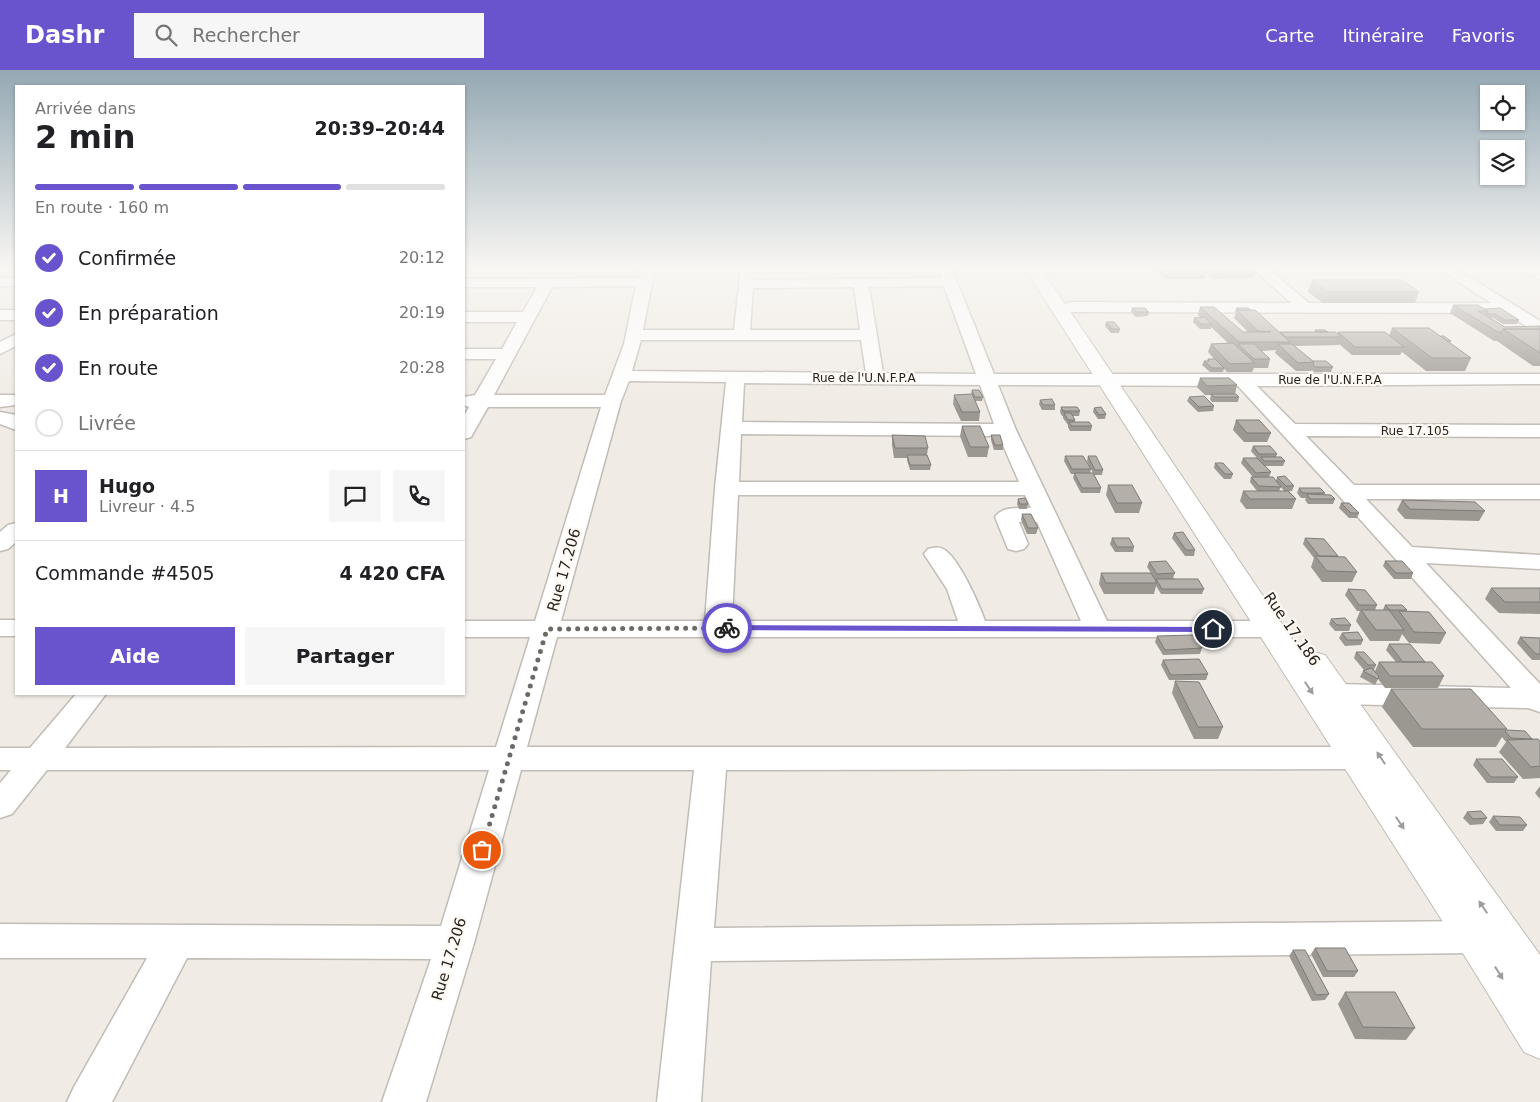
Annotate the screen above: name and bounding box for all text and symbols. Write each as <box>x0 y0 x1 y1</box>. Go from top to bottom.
search box <box>134 13 484 58</box>
text: Dashr <box>25 21 104 49</box>
icon: search <box>152 21 180 49</box>
text: Rechercher <box>192 24 300 46</box>
text: Carte <box>1265 25 1314 46</box>
text: Itinéraire <box>1342 25 1424 46</box>
text: Favoris <box>1452 25 1515 46</box>
map controls <box>1480 85 1525 185</box>
button: locate <box>1480 85 1525 130</box>
text: Arrivée dans <box>35 99 136 118</box>
text: 20:39–20:44 <box>315 117 445 139</box>
text: 2 min <box>35 118 136 156</box>
button: layers <box>1480 140 1525 185</box>
text: En route · 160 m <box>35 198 169 217</box>
icon: check <box>35 244 63 272</box>
text: Confirmée <box>78 247 176 269</box>
text: 20:12 <box>399 248 445 267</box>
icon: check <box>35 299 63 327</box>
text: En préparation <box>78 302 219 324</box>
text: 20:19 <box>399 303 445 322</box>
icon: check <box>35 354 63 382</box>
text: En route <box>78 357 158 379</box>
text: 20:28 <box>399 358 445 377</box>
street label: Rue de l'U.N.F.P.A <box>812 371 917 385</box>
street label: Rue de l'U.N.F.P.A <box>1278 373 1383 387</box>
text: Livrée <box>78 412 136 434</box>
street label: Rue 17.105 <box>1381 424 1449 438</box>
button: chat <box>329 470 381 522</box>
button: phone <box>393 470 445 522</box>
text: Hugo <box>99 475 155 497</box>
text: H <box>53 485 69 507</box>
text: Livreur · 4.5 <box>99 497 195 516</box>
street label: Rue 17.206 <box>544 526 584 614</box>
text: Commande #4505 <box>35 562 215 584</box>
text: 4 420 CFA <box>339 562 445 584</box>
street label: Rue 17.186 <box>1260 589 1324 669</box>
courier <box>702 603 752 653</box>
pin <box>1192 608 1234 650</box>
icon: bike <box>713 614 741 642</box>
icon: home <box>1199 615 1227 643</box>
button: Aide <box>35 627 235 685</box>
button: Partager <box>245 627 445 685</box>
one-way arrow <box>1305 681 1314 695</box>
one-way arrow <box>1376 752 1386 765</box>
one-way arrow <box>1395 816 1405 829</box>
pin <box>461 829 503 871</box>
icon: bag <box>468 836 496 864</box>
one-way arrow <box>1478 900 1488 914</box>
street label: Rue 17.206 <box>428 915 470 1003</box>
one-way arrow <box>1494 966 1504 980</box>

